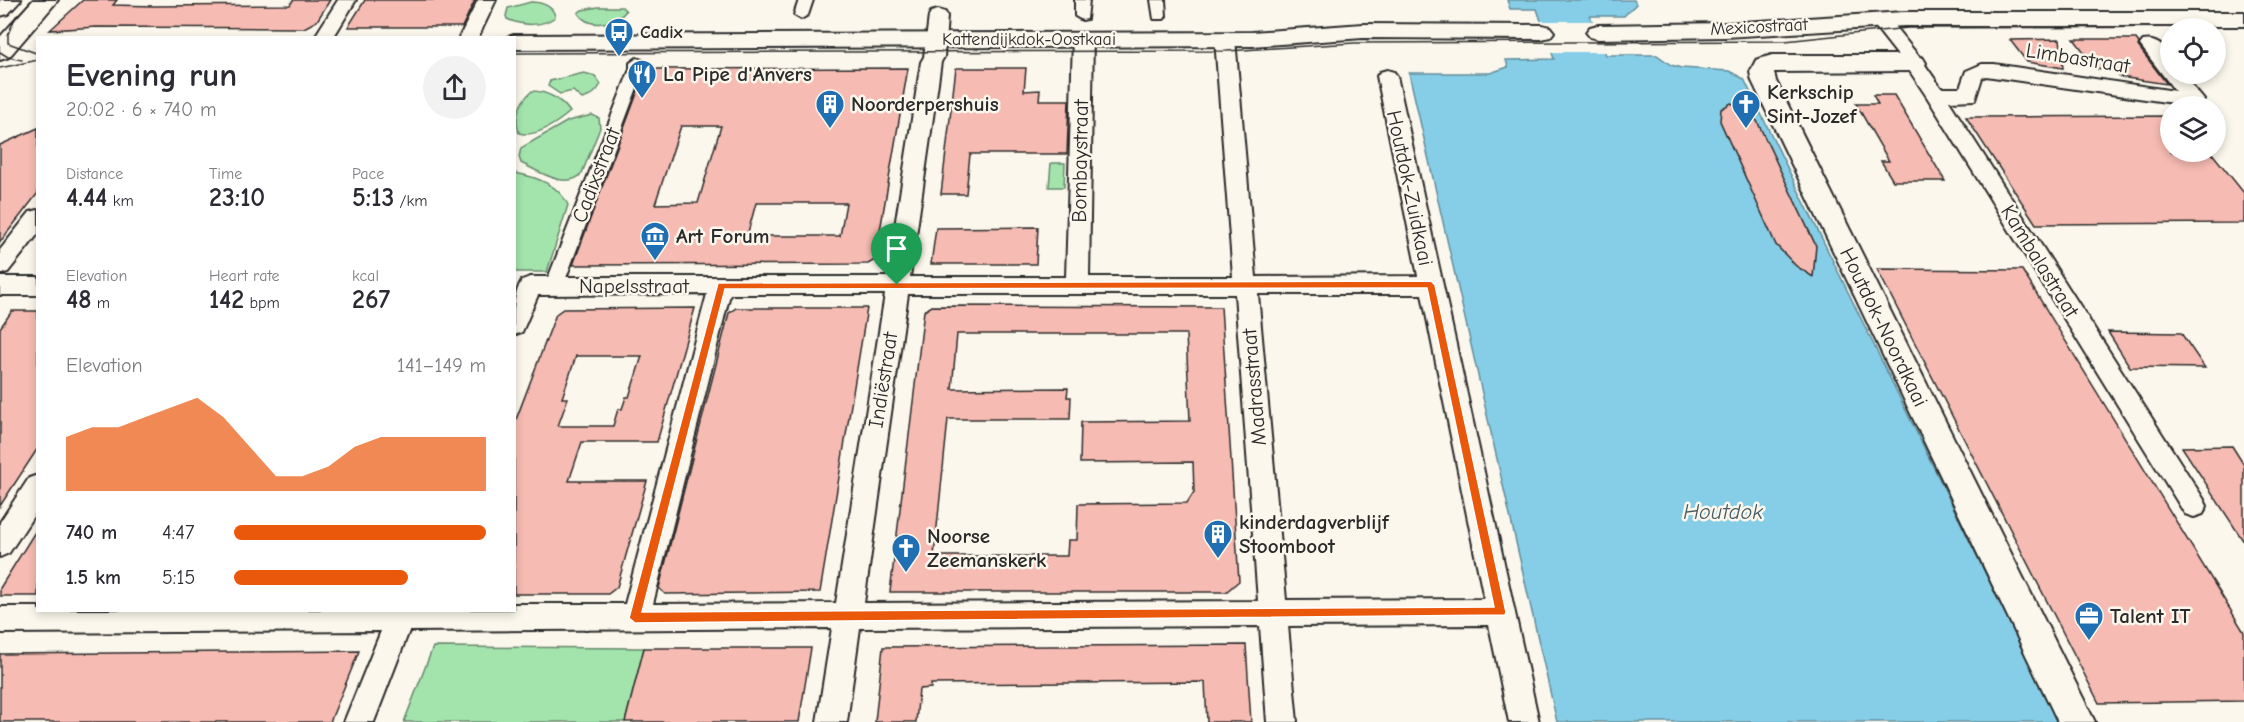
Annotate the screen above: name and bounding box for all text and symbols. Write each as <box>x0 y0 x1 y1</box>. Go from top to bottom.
street label: Mexicostraat <box>1710 14 1809 40</box>
bus stop icon: Cadix <box>603 16 635 58</box>
map controls <box>2160 18 2226 162</box>
button: locate <box>2160 18 2226 84</box>
place label: Cadix <box>640 22 683 43</box>
street label: Kattendijkdok-Oostkaai <box>942 29 1116 50</box>
street label: Limbastraat <box>2024 38 2133 78</box>
text: Evening run <box>66 56 237 94</box>
button: share <box>423 56 486 119</box>
restaurant icon: La Pipe d'Anvers <box>626 58 658 100</box>
place label: La Pipe d'Anvers <box>663 62 812 86</box>
place label: Kerkschip Sint-Jozef <box>1767 80 1858 128</box>
building icon: Noorderpershuis <box>814 88 846 130</box>
church icon: Kerkschip Sint-Jozef <box>1730 88 1762 130</box>
place label: Noorderpershuis <box>851 92 999 116</box>
button: layers <box>2160 96 2226 162</box>
text: 20:02 · 6 × 740 m <box>66 98 216 121</box>
street label: Bombaystraat <box>1067 98 1093 223</box>
street label: Houtdok-Zuidkaai <box>1382 108 1438 268</box>
street label: Cadixstraat <box>567 123 625 226</box>
text: Distance <box>66 165 123 183</box>
text: Time <box>209 165 242 183</box>
text: Pace <box>352 165 384 183</box>
text: 4.44 <box>66 183 107 213</box>
text: 23:10 <box>209 183 265 213</box>
text: 5:13 <box>352 183 394 213</box>
text: km <box>107 192 134 210</box>
text: /km <box>394 192 428 210</box>
street label: Kambalastraat <box>1996 200 2085 322</box>
museum icon: Art Forum <box>639 220 671 262</box>
pin <box>871 223 922 285</box>
place label: Art Forum <box>676 224 770 248</box>
icon: arrive <box>880 232 913 265</box>
street label: Houtdok-Noordkaai <box>1835 243 1933 411</box>
text: Elevation <box>66 267 127 285</box>
text: Heart rate <box>209 267 280 285</box>
text: kcal <box>352 267 379 285</box>
street label: Napelsstraat <box>579 274 690 298</box>
text: 48 <box>66 285 92 315</box>
text: 142 <box>209 285 244 315</box>
text: 267 <box>352 285 390 315</box>
text: m <box>92 294 110 312</box>
text: bpm <box>244 294 280 312</box>
street label: Madrasstraat <box>1237 326 1271 447</box>
street label: Indiëstraat <box>864 329 903 430</box>
text: Elevation <box>66 354 143 377</box>
text: 141–149 m <box>397 354 486 377</box>
water label: Houtdok <box>1683 499 1763 525</box>
place label: kinderdagverblijf Stoomboot <box>1239 510 1390 558</box>
building icon: kinderdagverblijf Stoomboot <box>1202 518 1234 560</box>
text: 740 m <box>66 521 117 544</box>
text: 4:47 <box>162 521 194 544</box>
place label: Noorse Zeemanskerk <box>927 524 1047 572</box>
church icon: Noorse Zeemanskerk <box>890 532 922 574</box>
text: 1.5 km <box>66 566 121 589</box>
text: 5:15 <box>162 566 195 589</box>
office icon: Talent IT <box>2073 600 2105 642</box>
place label: Talent IT <box>2110 604 2191 628</box>

